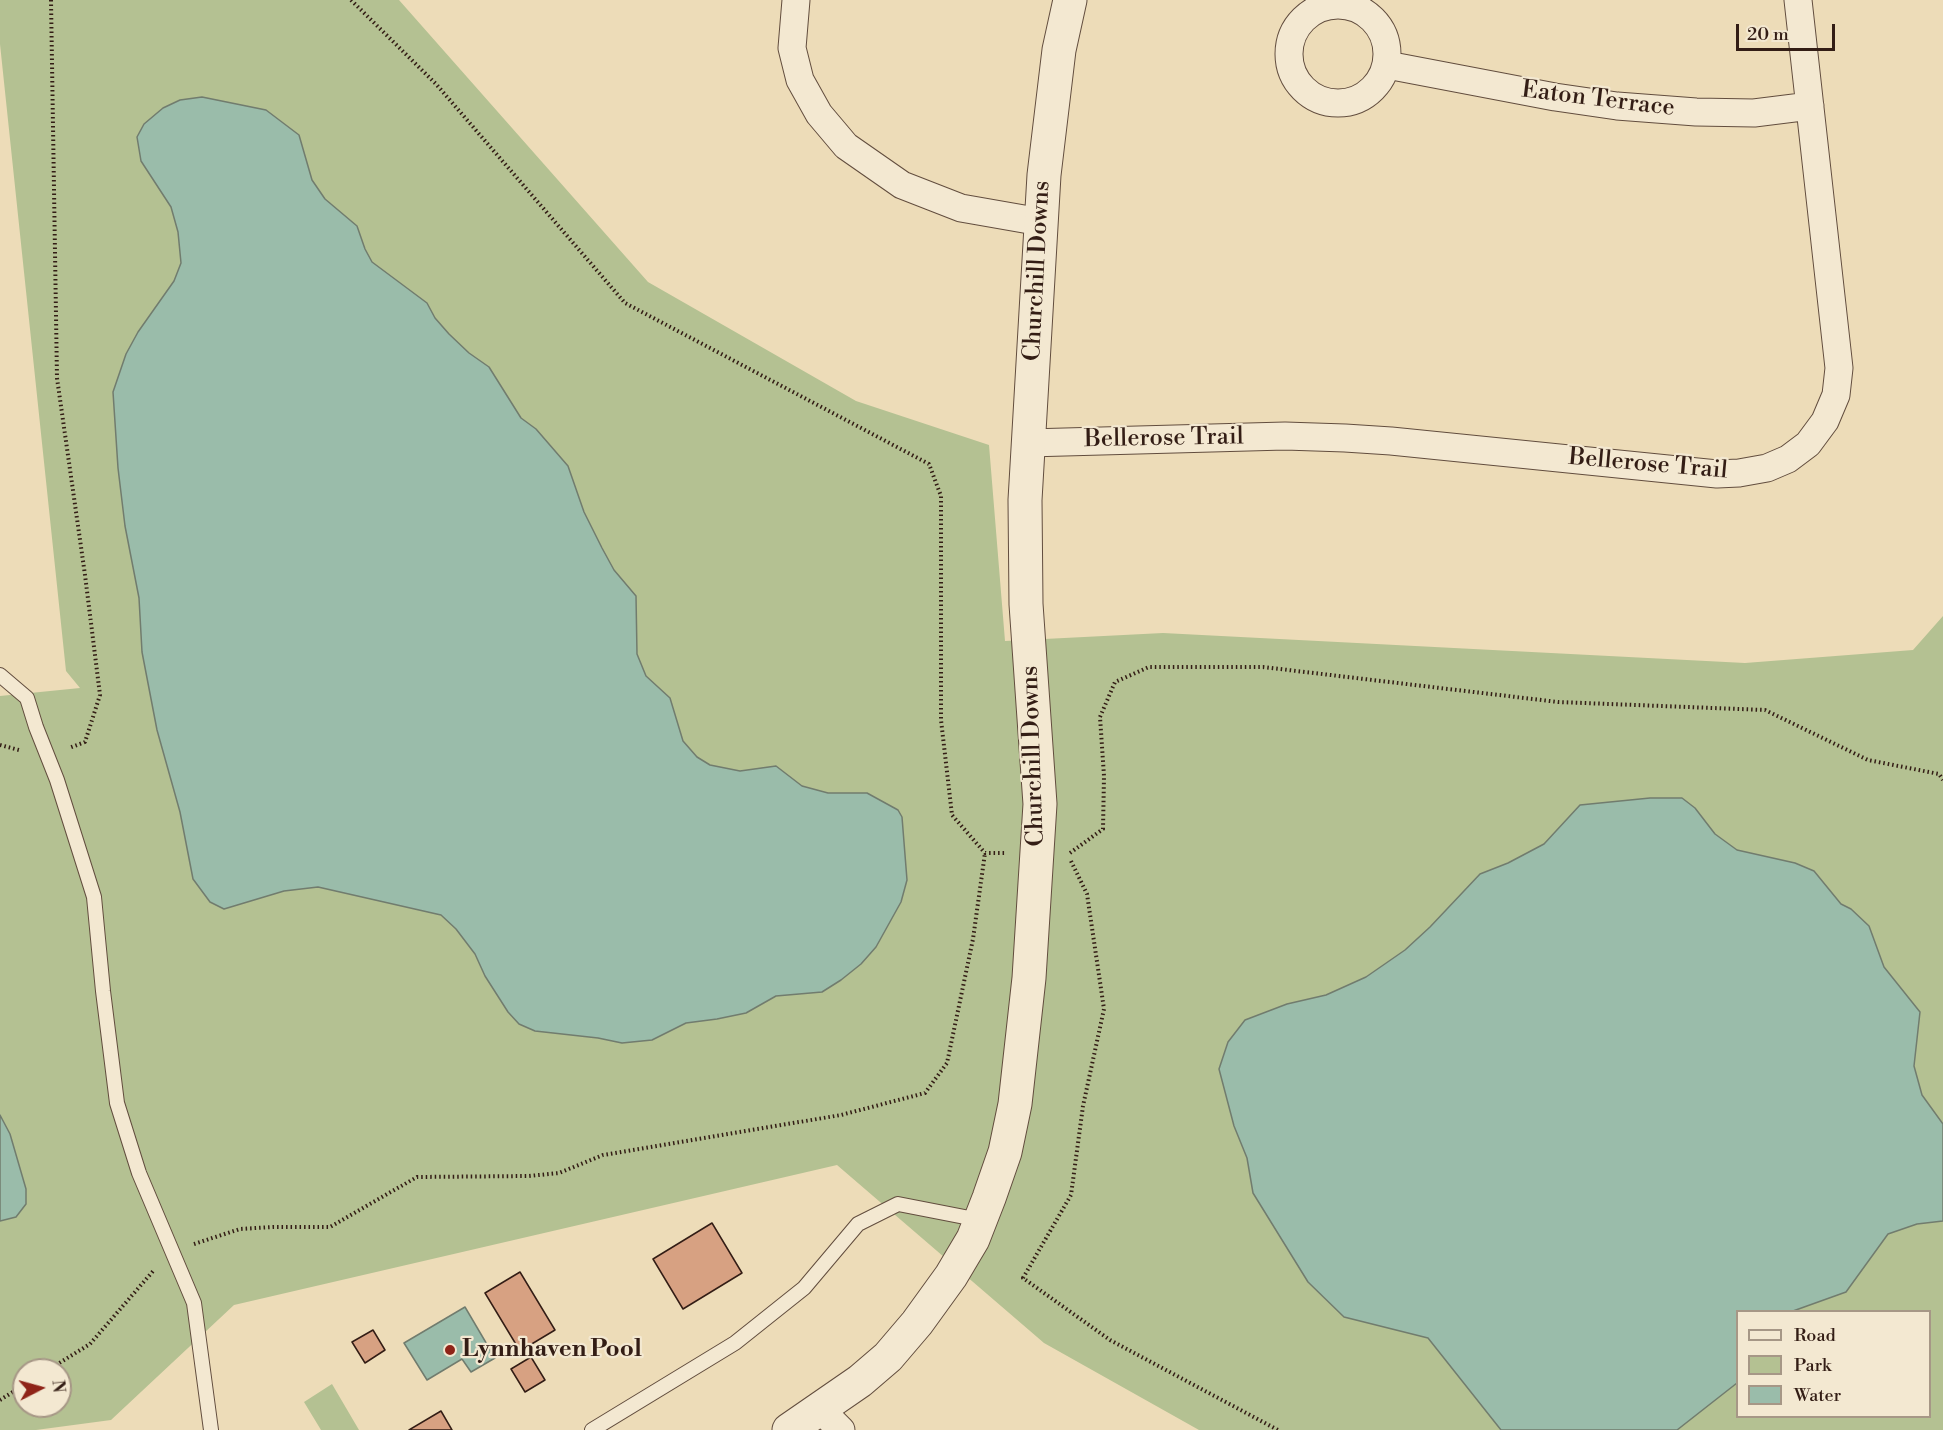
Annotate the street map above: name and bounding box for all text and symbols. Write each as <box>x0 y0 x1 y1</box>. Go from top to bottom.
scale bar <box>1739 12 1838 50</box>
text: 20 m <box>1747 23 1789 46</box>
street label: Eaton Terrace <box>1520 76 1676 124</box>
street label: Churchill Downs <box>1019 180 1057 362</box>
street label: Bellerose Trail <box>1084 423 1244 455</box>
street label: Bellerose Trail <box>1567 444 1729 486</box>
street label: Churchill Downs <box>1016 665 1052 847</box>
legend <box>1736 1310 1931 1418</box>
text: Road <box>1794 1324 1836 1347</box>
place label: Lynnhaven Pool <box>462 1336 642 1364</box>
marker: Lynnhaven Pool <box>443 1343 457 1357</box>
text: Park <box>1794 1354 1831 1377</box>
north arrow <box>12 1358 72 1418</box>
text: N <box>47 1379 69 1394</box>
text: Water <box>1794 1384 1841 1407</box>

